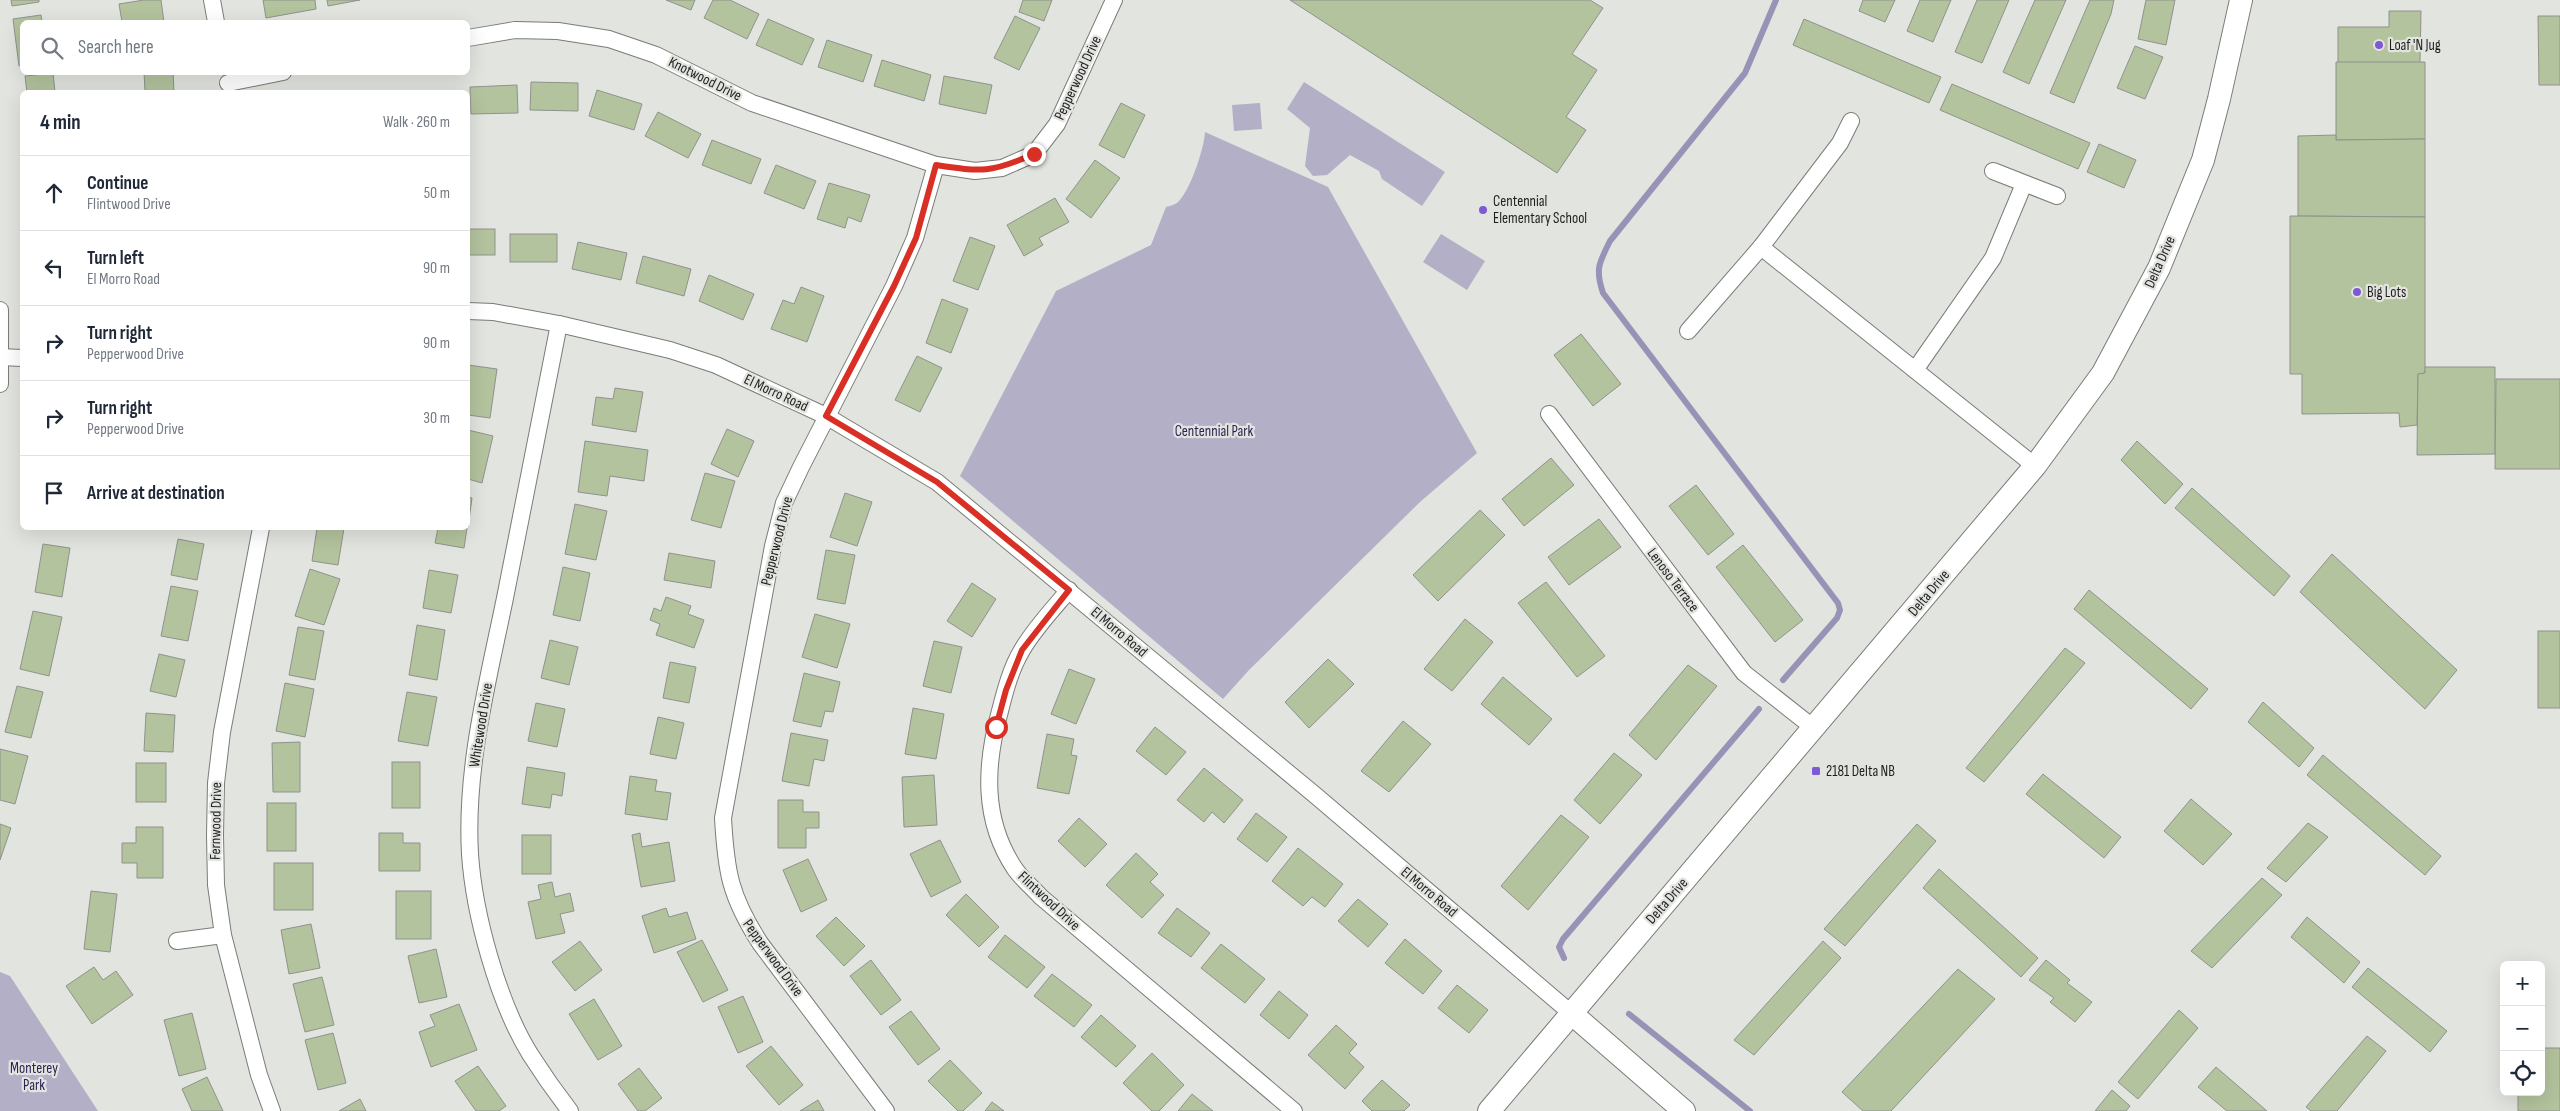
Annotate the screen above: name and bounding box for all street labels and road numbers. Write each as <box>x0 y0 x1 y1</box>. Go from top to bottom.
street label: Pepperwood Drive <box>1050 33 1106 123</box>
street label: Knotwood Drive <box>665 52 745 106</box>
street label: Delta Drive <box>2140 233 2180 291</box>
street label: El Morro Road <box>741 370 811 416</box>
street label: Pepperwood Drive <box>757 495 797 587</box>
street label: Lenoso Terrace <box>1643 544 1703 616</box>
street label: Delta Drive <box>1904 566 1954 620</box>
street label: El Morro Road <box>1087 603 1151 661</box>
street label: Whitewood Drive <box>465 682 497 768</box>
street label: Fernwood Drive <box>206 782 226 860</box>
street label: El Morro Road <box>1397 863 1461 921</box>
street label: Flintwood Drive <box>1014 867 1084 935</box>
street label: Delta Drive <box>1642 874 1692 928</box>
street label: Pepperwood Drive <box>739 916 807 1000</box>

